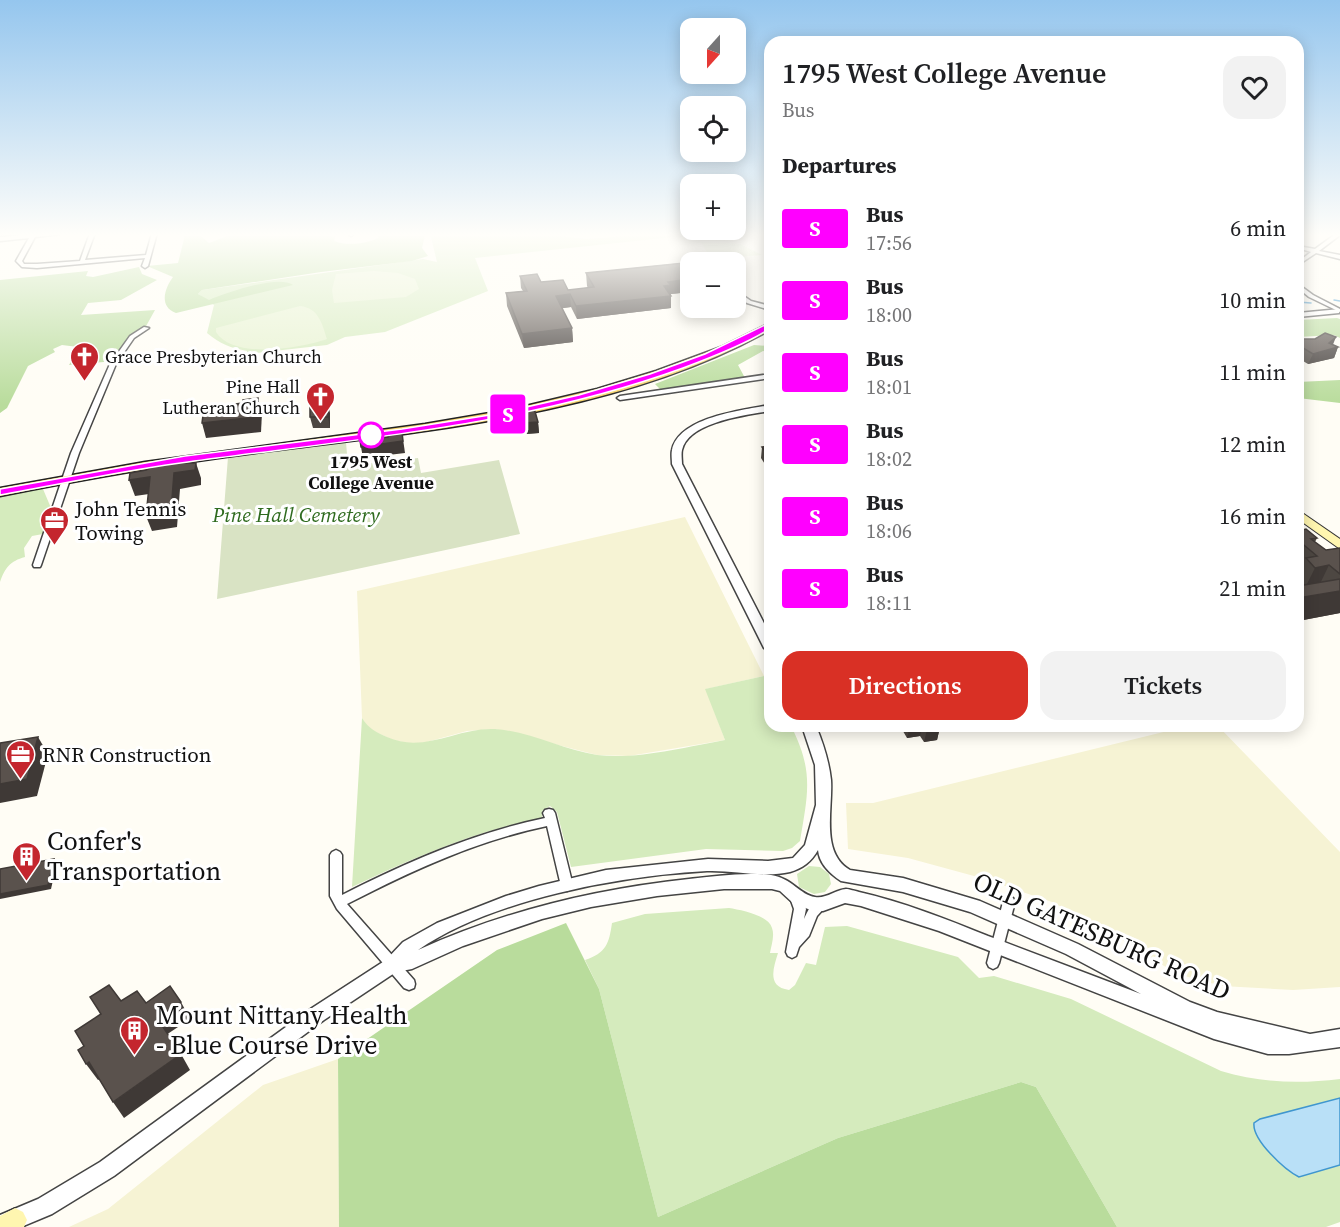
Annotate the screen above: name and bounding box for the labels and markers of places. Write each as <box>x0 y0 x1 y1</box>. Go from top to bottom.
church icon: Grace Presbyterian Church <box>68 340 100 382</box>
place label: Grace Presbyterian Church <box>105 344 322 369</box>
place label: Pine Hall Lutheran Church <box>162 374 300 420</box>
church icon: Pine Hall Lutheran Church <box>305 380 337 422</box>
marker: 1795 West College Avenue <box>358 422 384 448</box>
place label: 1795 West College Avenue <box>308 449 434 495</box>
place label: John Tennis Towing <box>74 494 186 547</box>
office icon: John Tennis Towing <box>38 504 70 546</box>
office icon: RNR Construction <box>5 738 37 780</box>
place label: RNR Construction <box>42 740 212 769</box>
place label: Confer's Transportation <box>47 823 221 889</box>
building icon: Confer's Transportation <box>10 840 42 882</box>
place label: Mount Nittany Health - Blue Course Drive <box>156 997 408 1063</box>
building icon: Mount Nittany Health - Blue Course Drive <box>119 1014 151 1056</box>

